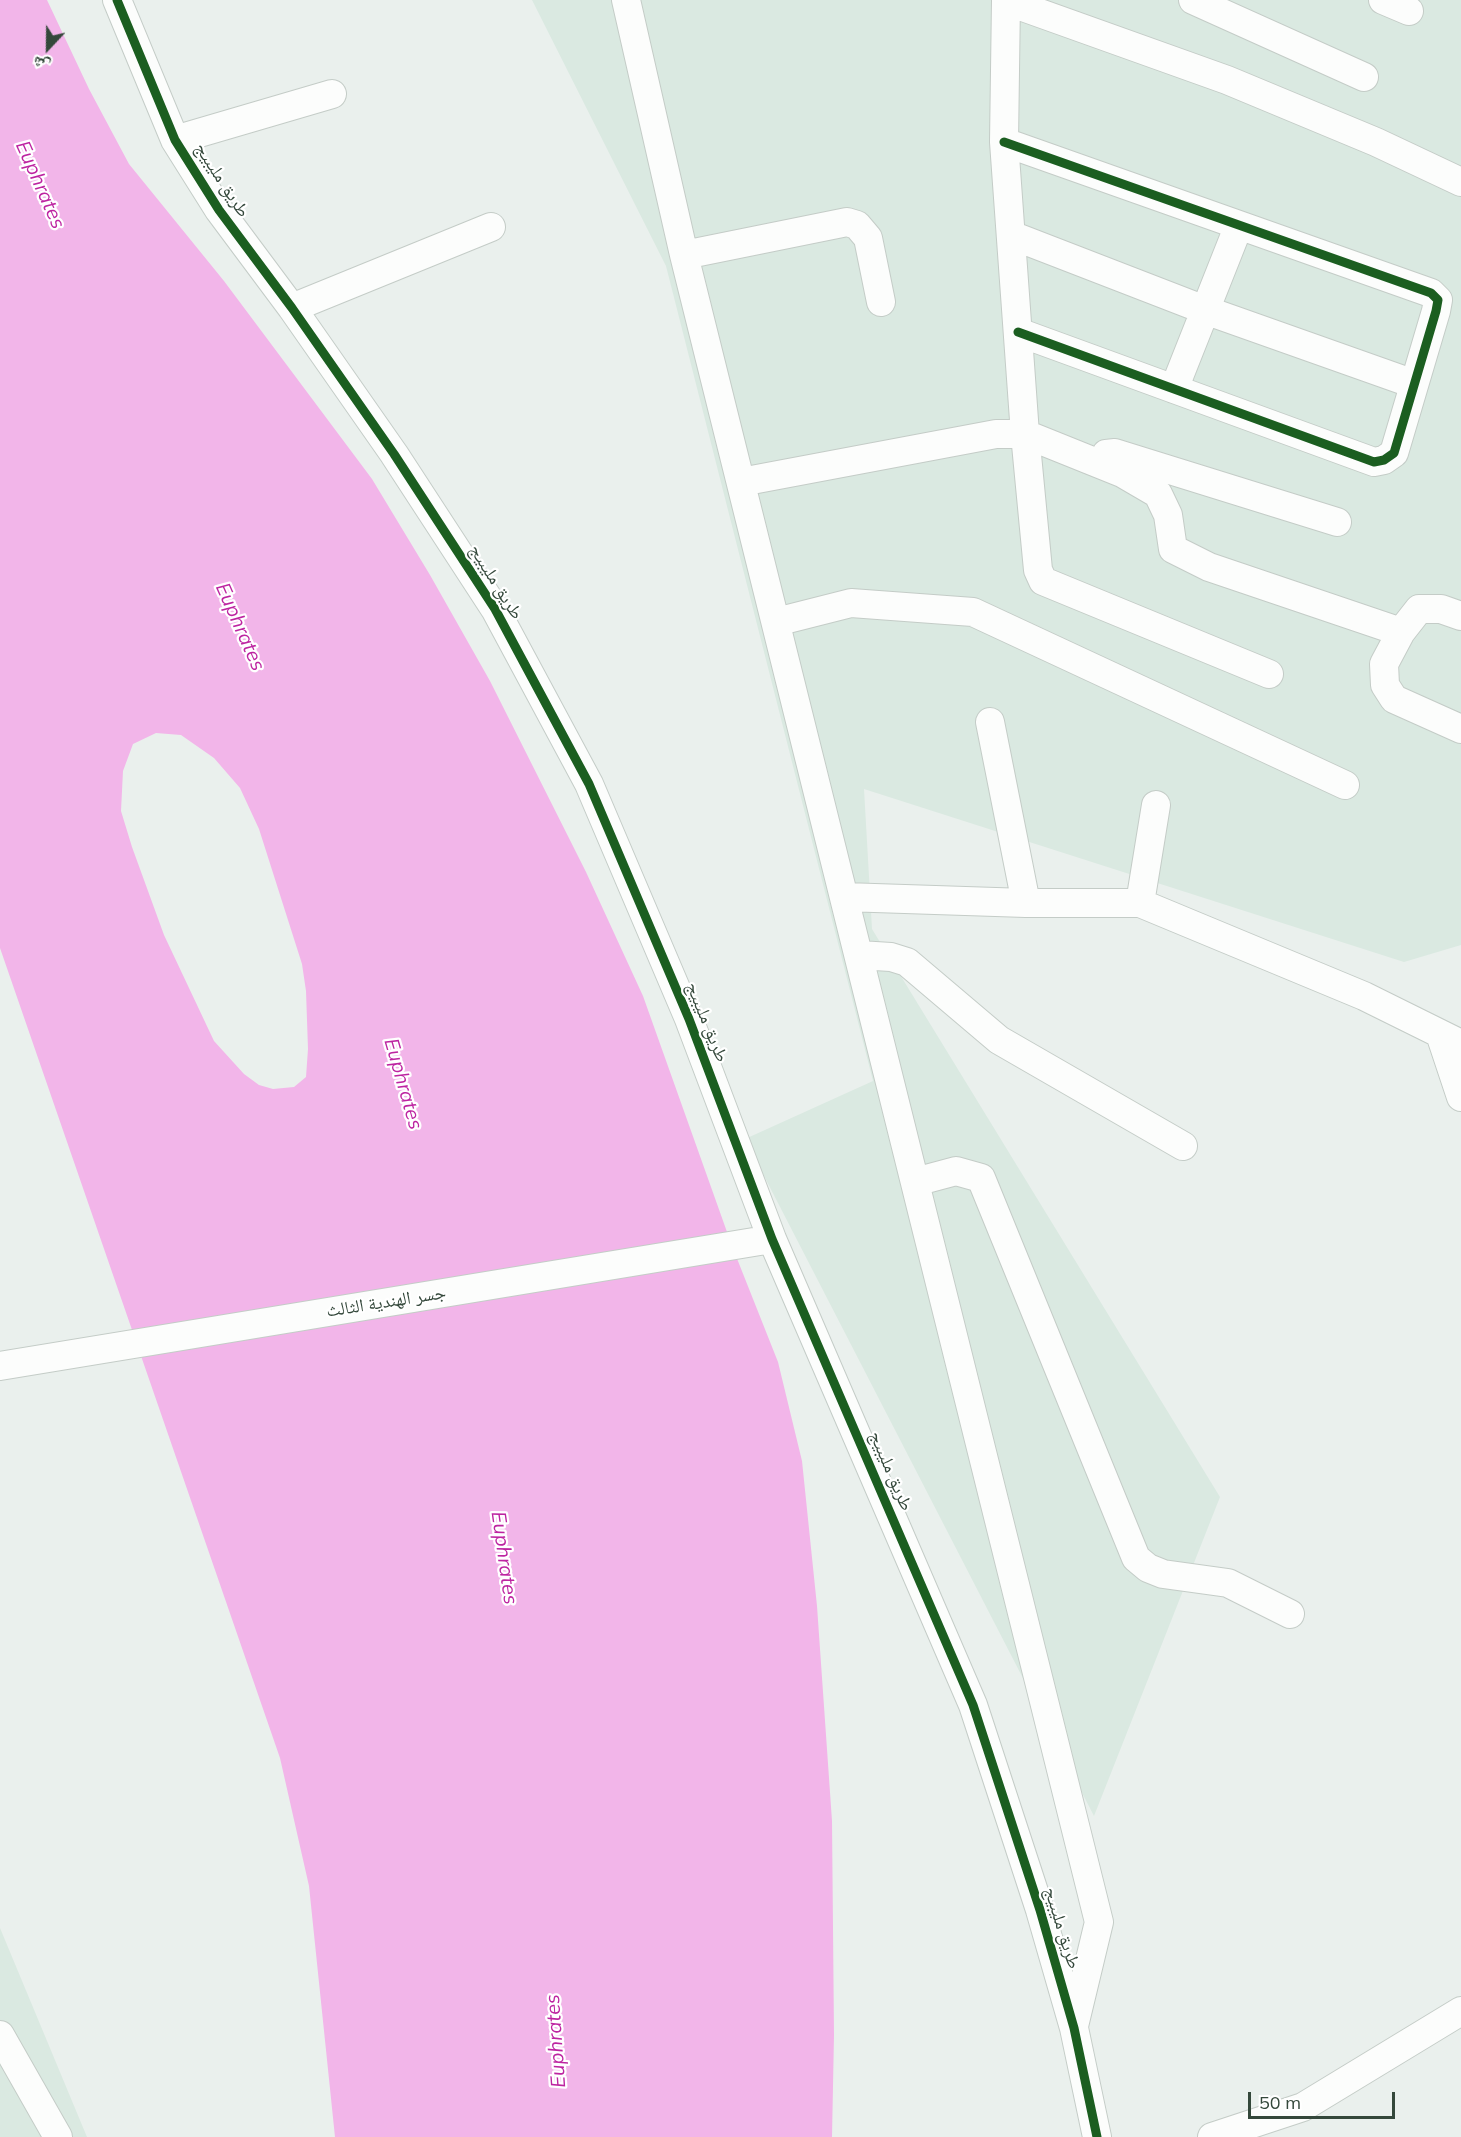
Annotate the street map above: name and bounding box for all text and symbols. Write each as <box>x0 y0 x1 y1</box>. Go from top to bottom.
north arrow <box>18 18 78 78</box>
text: ش <box>30 52 53 77</box>
water label: Euphrates <box>10 137 70 233</box>
street label: طريق مليبيج <box>190 139 254 221</box>
street label: طريق مليبيج <box>464 540 528 624</box>
water label: Euphrates <box>210 579 270 675</box>
street label: طريق مليبيج <box>681 979 733 1065</box>
water label: Euphrates <box>379 1036 427 1132</box>
street label: جسر الهندية الثالث <box>325 1282 447 1322</box>
street label: طريق مليبيج <box>865 1428 917 1514</box>
water label: Euphrates <box>486 1510 522 1606</box>
street label: طريق مليبيج <box>1039 1884 1085 1972</box>
water label: Euphrates <box>541 1993 571 2089</box>
scale bar <box>1251 2080 1398 2118</box>
text: 50 m <box>1259 2091 1301 2114</box>

